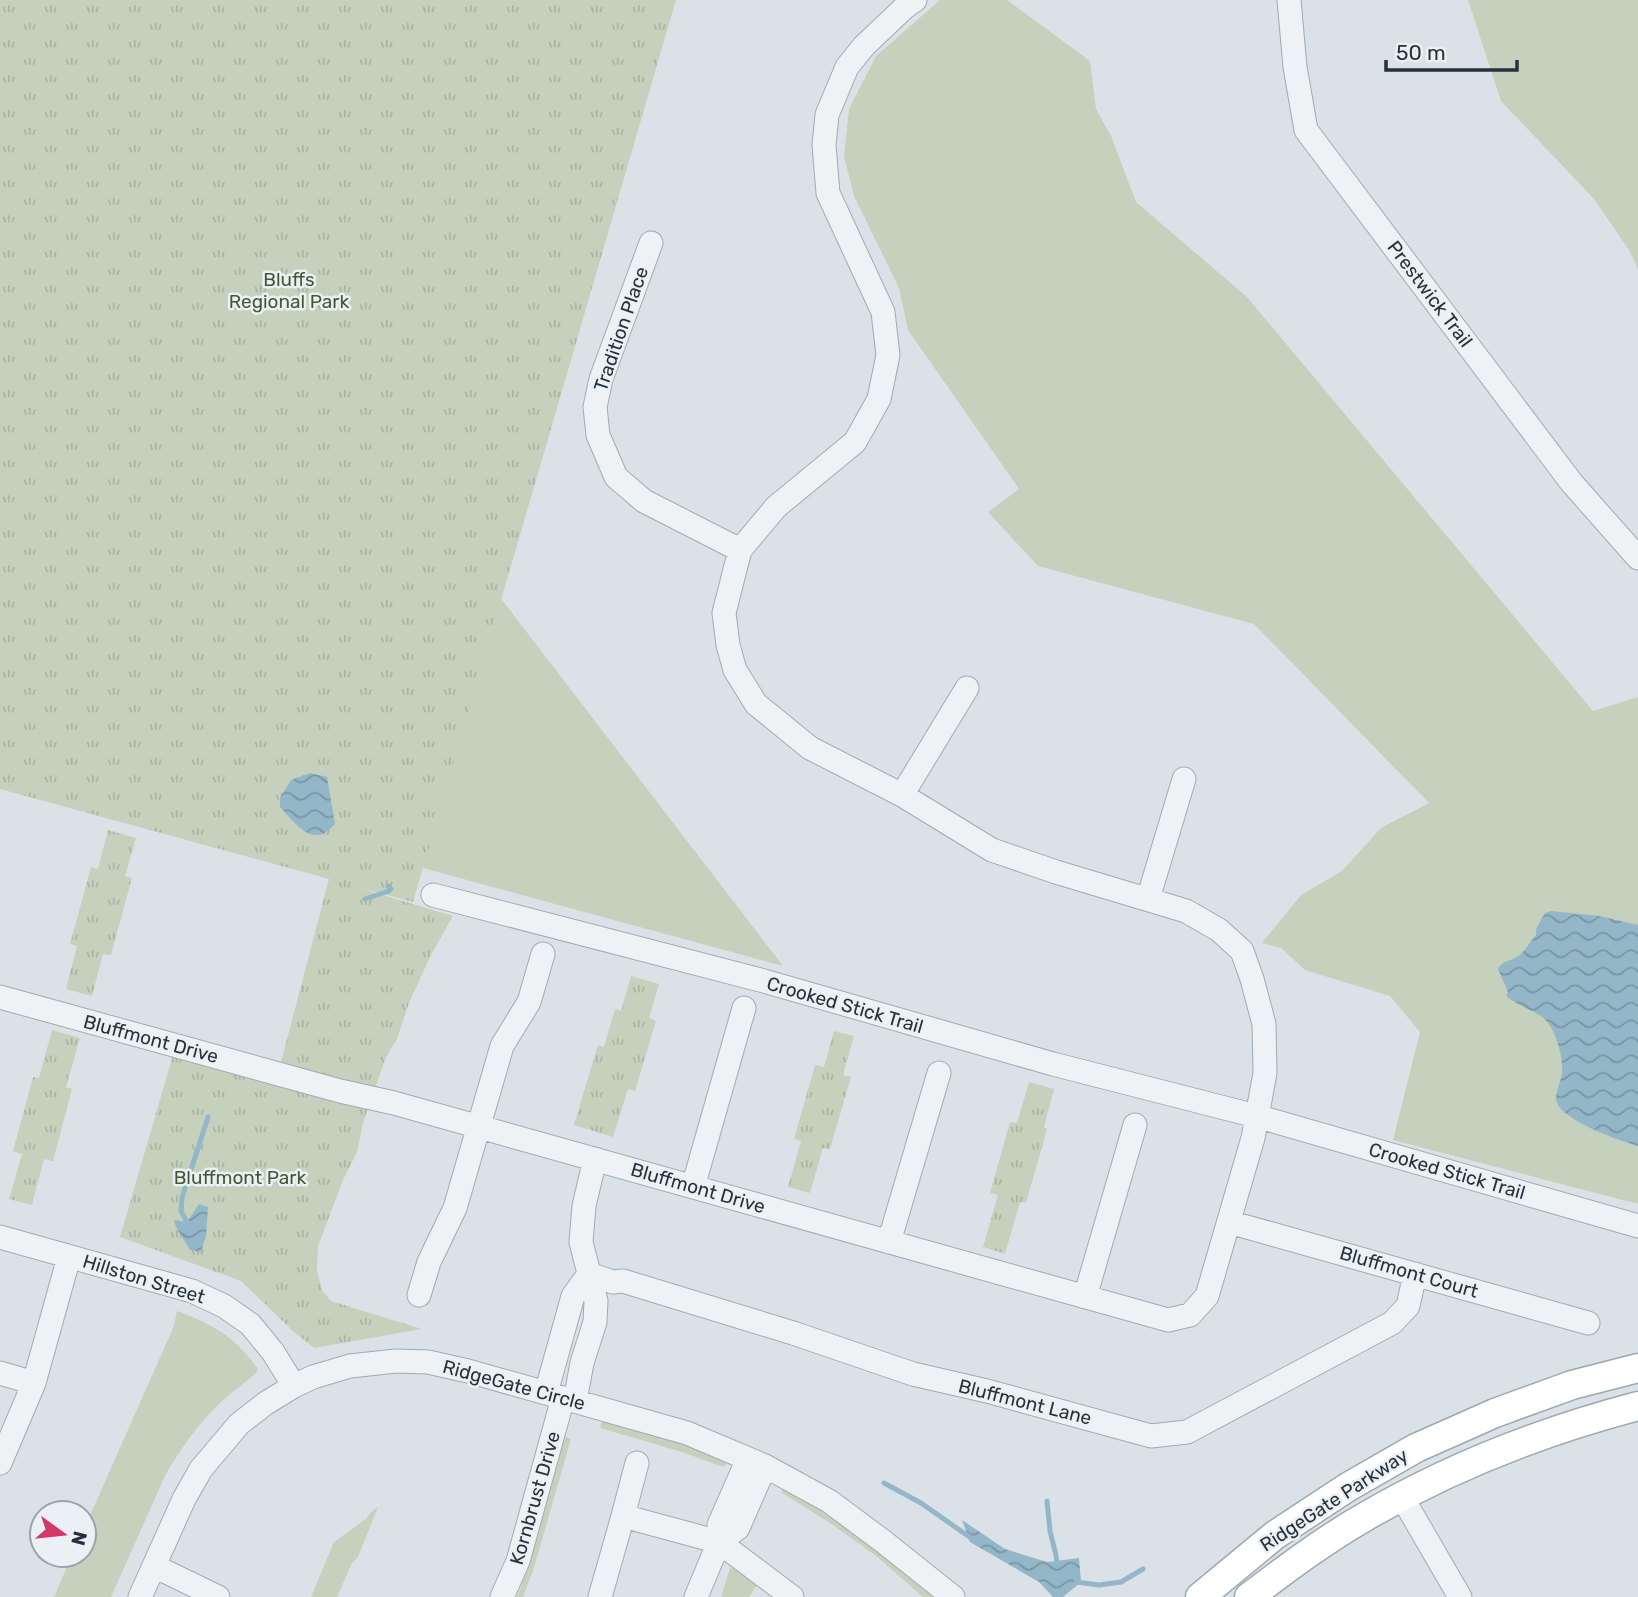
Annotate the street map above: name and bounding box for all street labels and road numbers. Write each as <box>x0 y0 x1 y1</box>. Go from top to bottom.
street label: Prestwick Trail <box>1383 236 1477 352</box>
street label: Tradition Place <box>589 264 653 394</box>
street label: Crooked Stick Trail <box>764 972 926 1038</box>
street label: Bluffmont Drive <box>81 1010 221 1068</box>
street label: Crooked Stick Trail <box>1366 1138 1528 1204</box>
street label: Bluffmont Drive <box>628 1158 768 1218</box>
street label: Bluffmont Court <box>1337 1241 1481 1303</box>
street label: Hillston Street <box>80 1250 208 1309</box>
street label: RidgeGate Circle <box>440 1355 588 1415</box>
street label: Bluffmont Lane <box>956 1374 1094 1430</box>
street label: Kornbrust Drive <box>505 1429 565 1567</box>
street label: RidgeGate Parkway <box>1256 1444 1412 1556</box>

